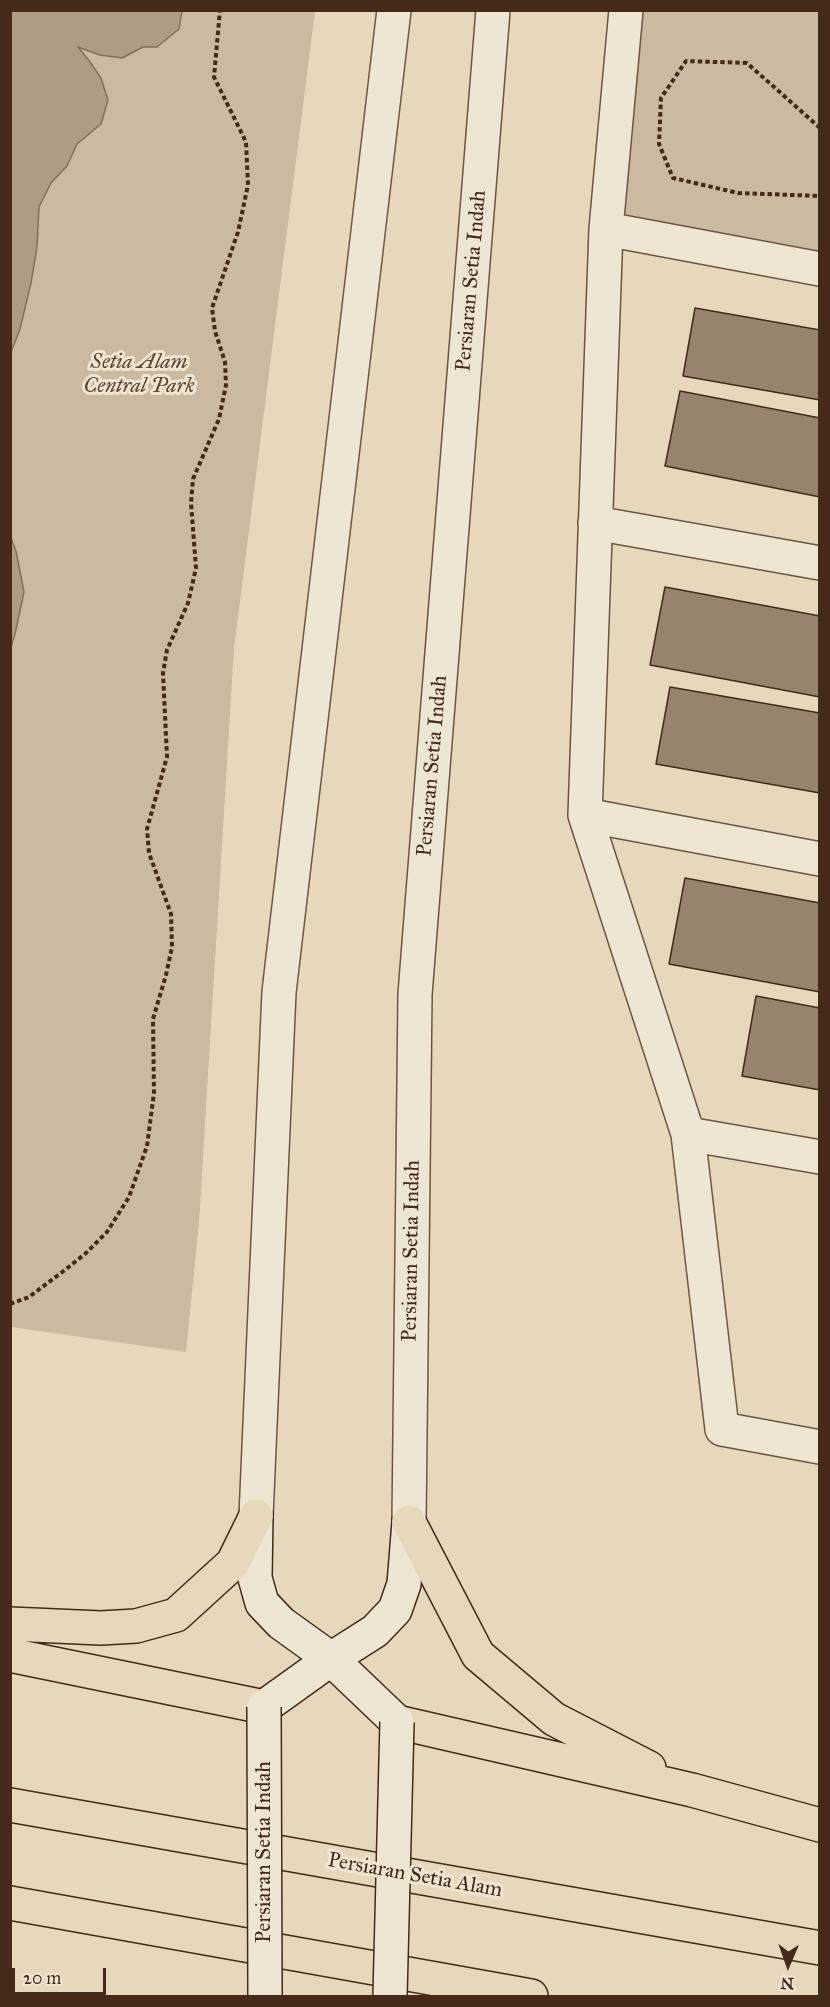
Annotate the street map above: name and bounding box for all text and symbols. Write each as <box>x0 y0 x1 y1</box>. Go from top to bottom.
street label: Persiaran Setia Indah <box>452 189 492 373</box>
park label: Setia Alam Central Park <box>83 350 195 400</box>
street label: Persiaran Setia Indah <box>413 674 453 858</box>
street label: Persiaran Setia Indah <box>398 1160 426 1342</box>
street label: Persiaran Setia Indah <box>252 1761 278 1943</box>
street label: Persiaran Setia Alam <box>326 1848 504 1904</box>
north arrow <box>758 1935 818 1995</box>
scale bar <box>15 1956 110 1994</box>
text: 20 m <box>23 1967 61 1989</box>
text: N <box>780 1974 794 1993</box>

